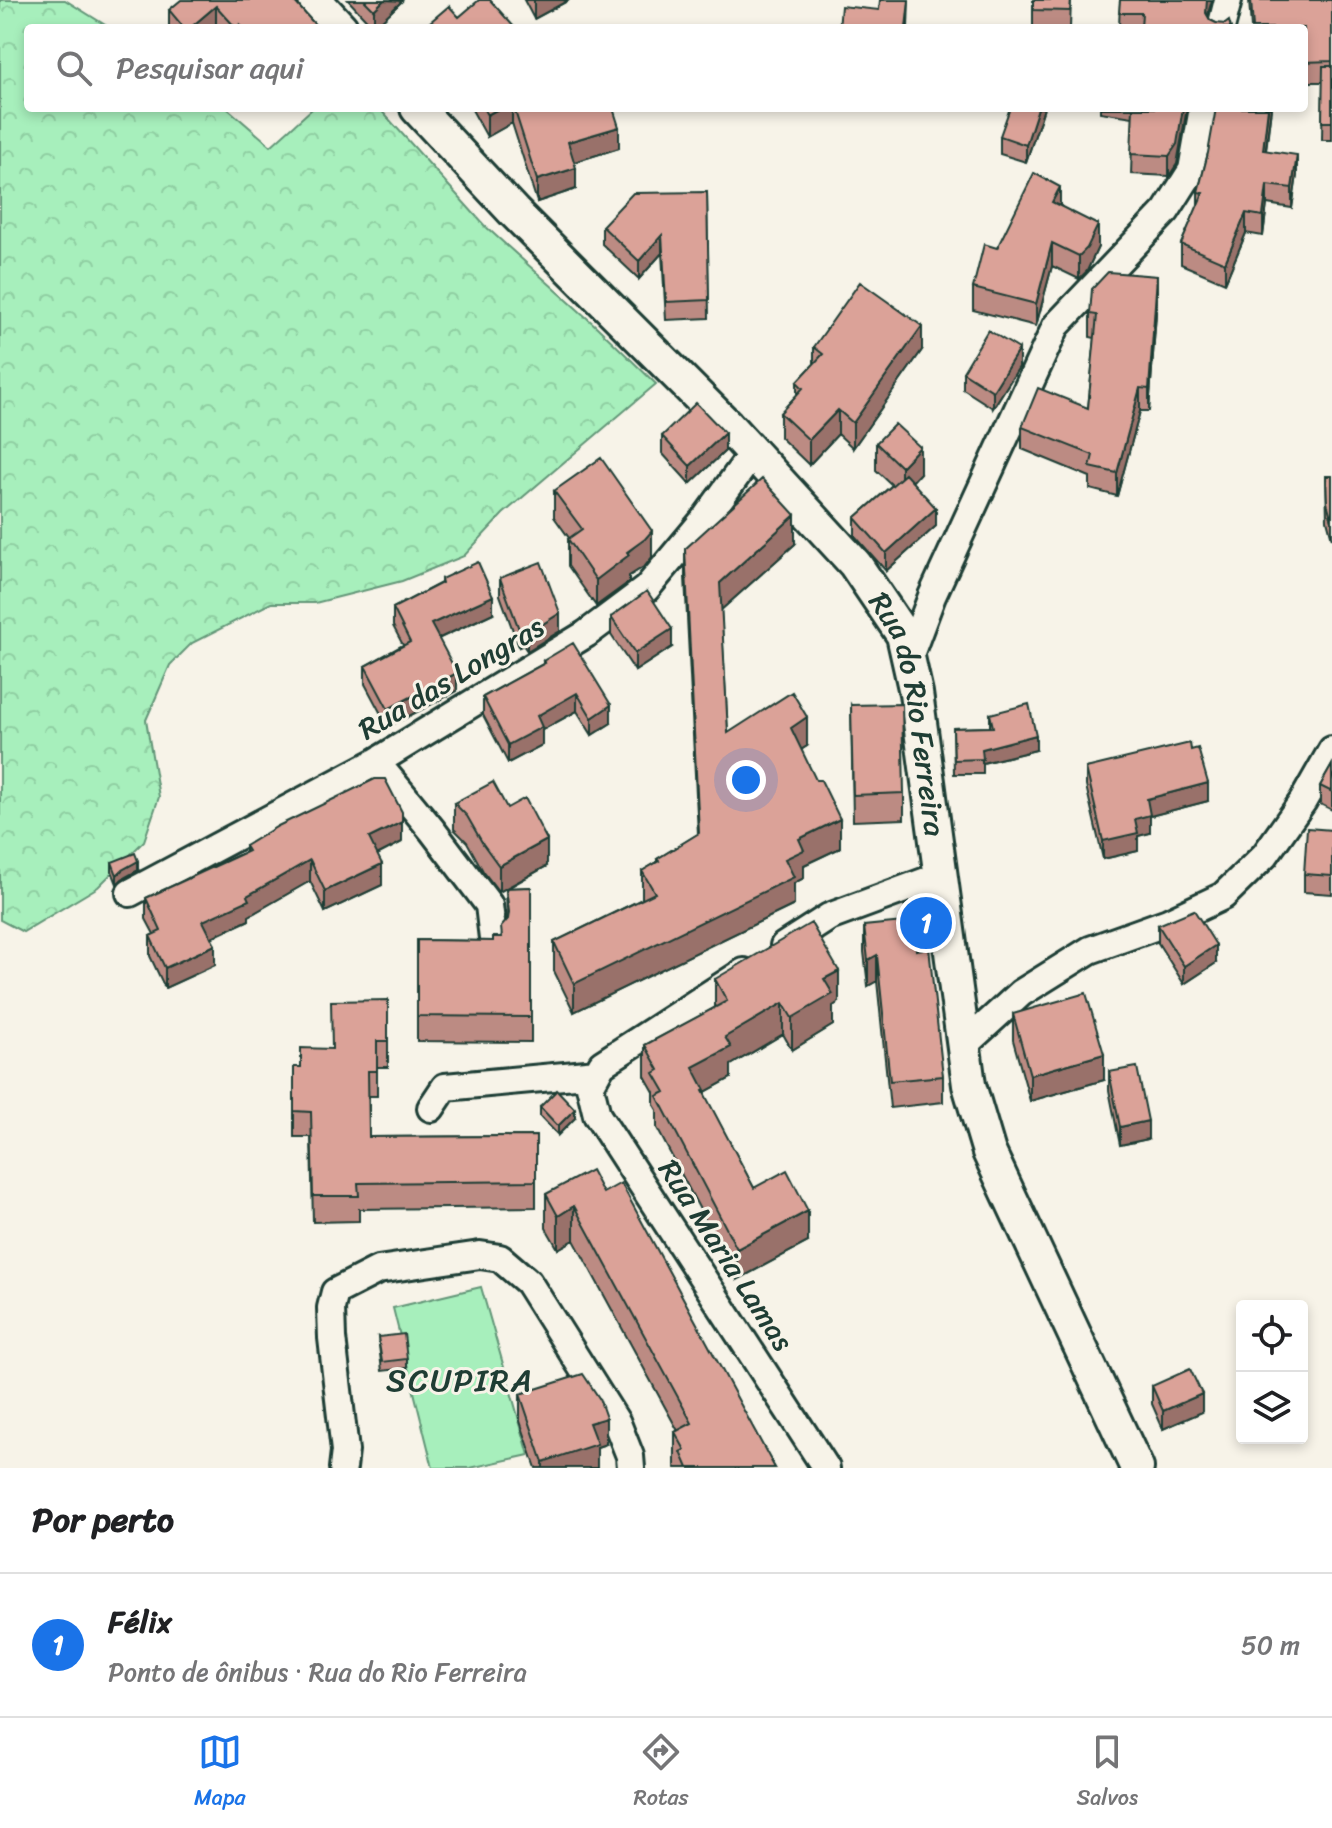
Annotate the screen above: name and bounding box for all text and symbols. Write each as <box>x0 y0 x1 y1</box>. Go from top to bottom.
search box <box>24 24 1308 112</box>
text: Pesquisar aqui <box>116 41 304 95</box>
icon: search <box>52 46 96 90</box>
street label: Rua do Rio Ferreira <box>854 580 962 840</box>
street label: Rua das Longras <box>347 600 555 755</box>
your location <box>726 760 766 800</box>
pin: 1 <box>900 893 952 953</box>
street label: Rua Maria Lamas <box>643 1148 809 1363</box>
map controls <box>1236 1300 1308 1444</box>
button: locate <box>1236 1300 1308 1372</box>
district label: SCUPIRA <box>386 1352 534 1409</box>
button: layers <box>1236 1372 1308 1444</box>
text: Por perto <box>32 1490 174 1550</box>
text: Félix <box>108 1595 172 1649</box>
text: 1 <box>52 1622 64 1668</box>
text: 50 m <box>1241 1622 1300 1668</box>
text: Ponto de ônibus · Rua do Rio Ferreira <box>108 1649 527 1695</box>
tab: Mapa <box>194 1730 246 1817</box>
tab: Rotas <box>633 1730 689 1817</box>
tab: Salvos <box>1077 1730 1138 1817</box>

